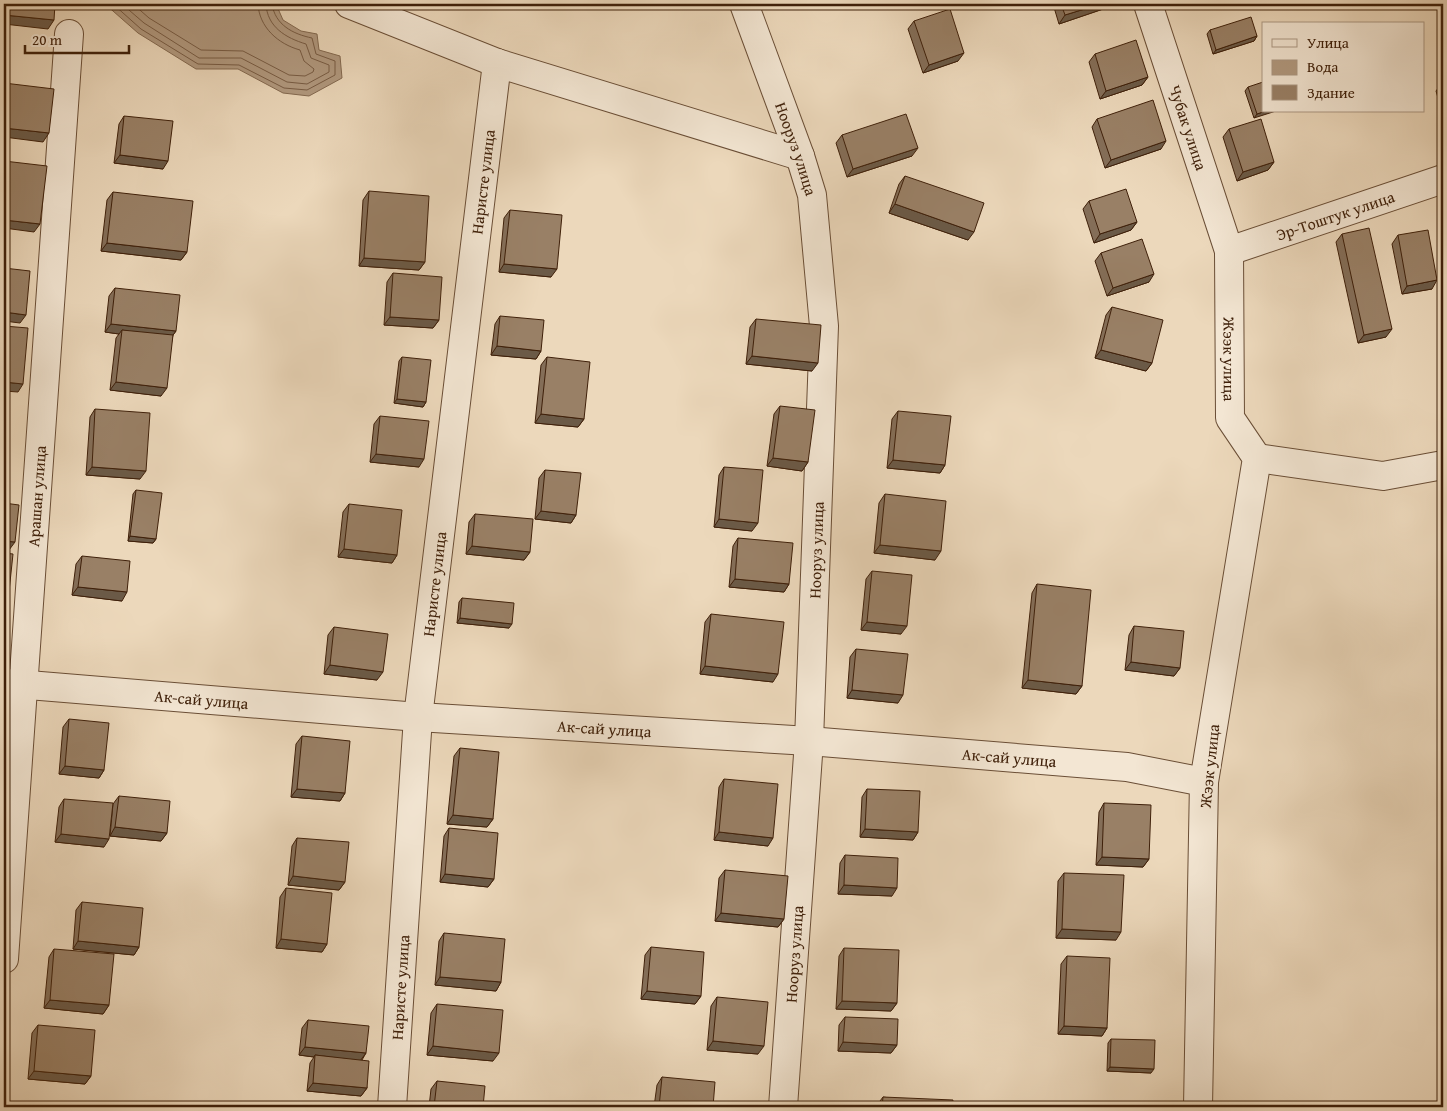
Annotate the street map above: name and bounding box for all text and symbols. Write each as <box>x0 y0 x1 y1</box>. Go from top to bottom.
scale bar <box>25 22 129 54</box>
legend <box>1262 22 1424 112</box>
text: 20 m <box>32 29 63 50</box>
text: Улица <box>1307 32 1350 53</box>
text: Вода <box>1307 56 1339 77</box>
street label: Чубак улица <box>1163 82 1214 174</box>
text: Здание <box>1307 82 1355 103</box>
street label: Нооруз улица <box>769 99 824 199</box>
street label: Наристе улица <box>464 128 501 236</box>
street label: Эр-Тоштук улица <box>1273 184 1398 246</box>
street label: Жээк улица <box>1217 316 1242 402</box>
street label: Арашан улица <box>21 444 52 548</box>
street label: Нооруз улица <box>802 501 830 599</box>
street label: Наристе улица <box>416 530 452 638</box>
street label: Ак-сай улица <box>153 683 250 715</box>
street label: Ак-сай улица <box>556 714 653 743</box>
street label: Жээк улица <box>1193 722 1225 810</box>
street label: Ак-сай улица <box>961 742 1058 773</box>
street label: Нооруз улица <box>779 904 809 1003</box>
street label: Наристе улица <box>384 933 415 1041</box>

